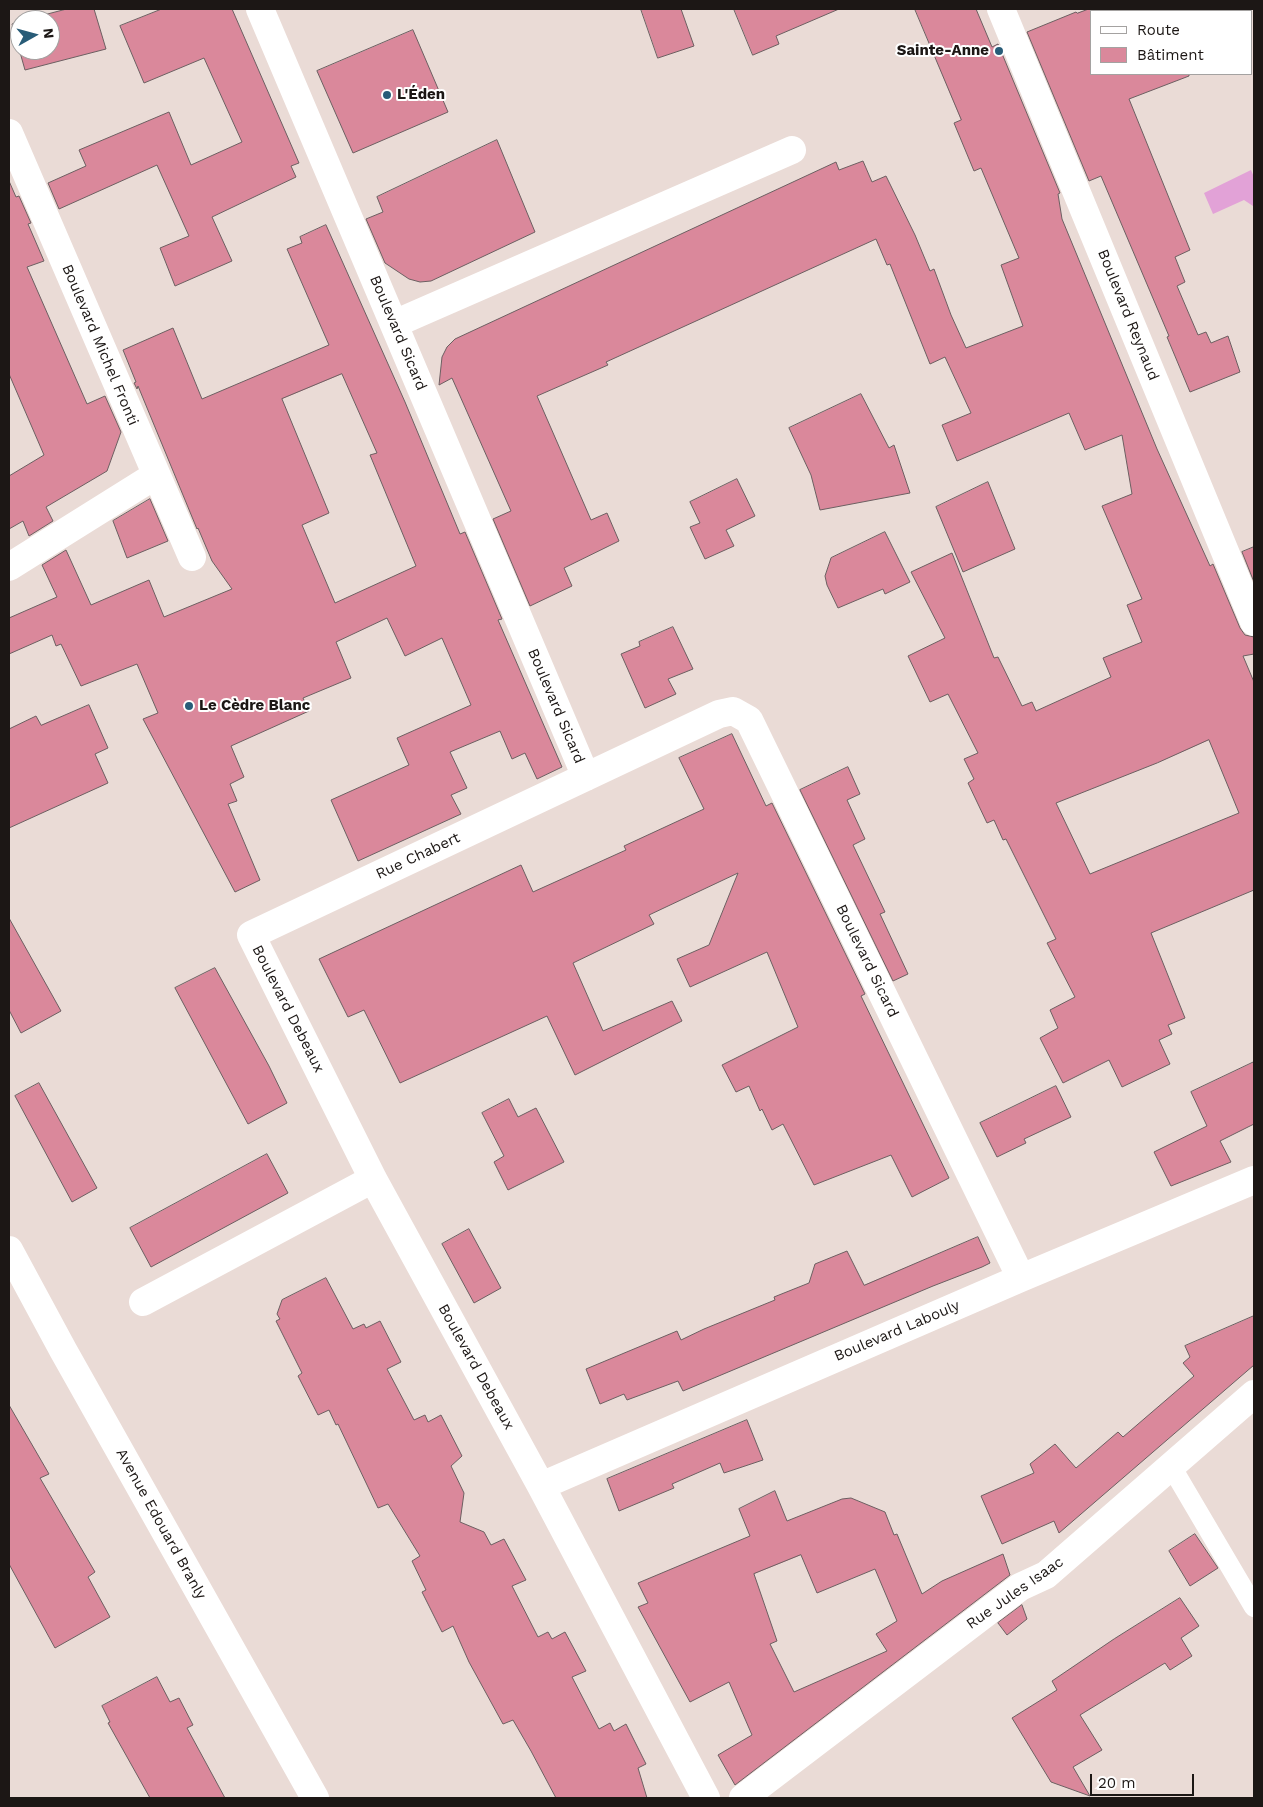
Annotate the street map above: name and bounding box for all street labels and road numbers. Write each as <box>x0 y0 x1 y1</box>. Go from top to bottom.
street label: Boulevard Reynaud <box>1093 247 1163 383</box>
street label: Boulevard Michel Fronti <box>58 262 142 428</box>
street label: Boulevard Sicard <box>366 273 430 393</box>
street label: Boulevard Sicard <box>524 646 588 766</box>
street label: Rue Chabert <box>373 829 463 883</box>
street label: Boulevard Sicard <box>832 902 902 1020</box>
street label: Boulevard Debeaux <box>248 942 328 1076</box>
street label: Boulevard Labouly <box>832 1296 962 1366</box>
street label: Boulevard Debeaux <box>434 1301 518 1433</box>
street label: Avenue Edouard Branly <box>112 1446 210 1602</box>
street label: Rue Jules Isaac <box>963 1553 1067 1633</box>

